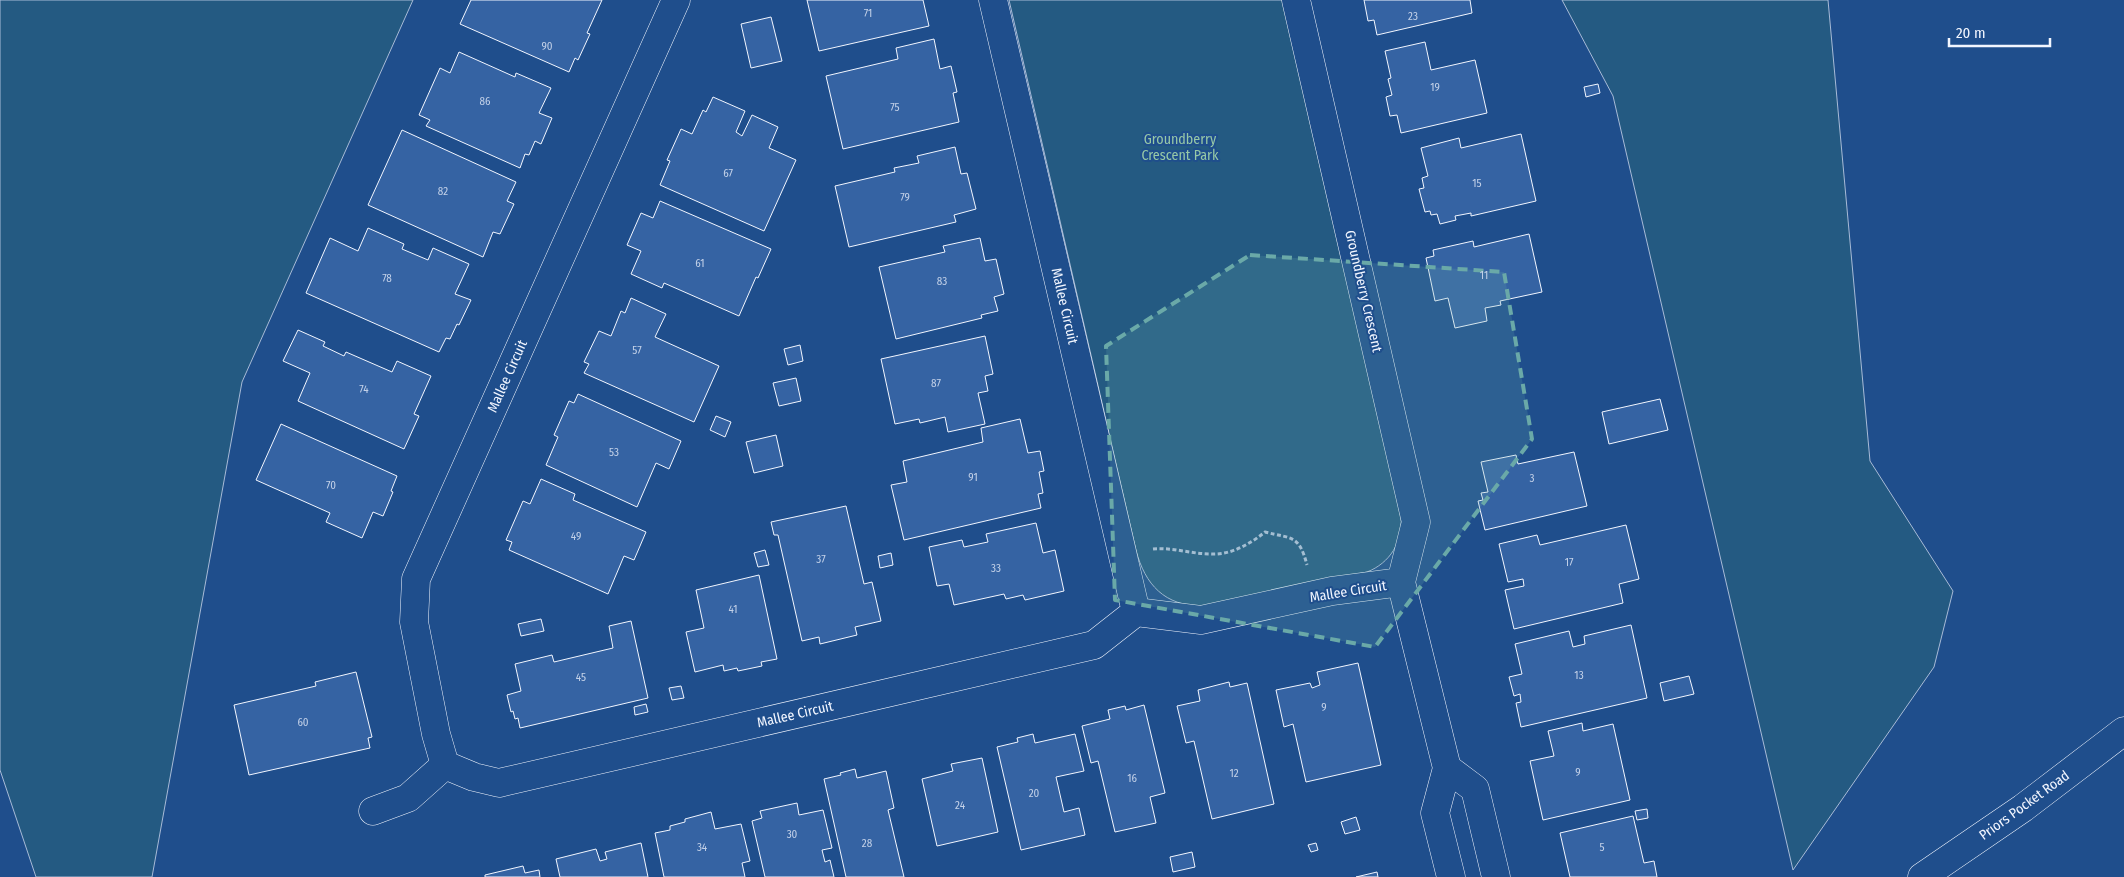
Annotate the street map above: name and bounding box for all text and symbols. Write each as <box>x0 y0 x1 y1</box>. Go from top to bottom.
house number: 71 <box>864 7 872 20</box>
house number: 23 <box>1408 10 1418 23</box>
scale bar <box>1949 15 2050 47</box>
text: 20 m <box>1956 24 1986 42</box>
house number: 90 <box>541 40 553 53</box>
house number: 19 <box>1430 81 1440 94</box>
house number: 86 <box>480 95 491 108</box>
house number: 75 <box>890 101 900 114</box>
park label: Groundberry Crescent Park <box>1141 131 1219 164</box>
house number: 67 <box>723 167 733 180</box>
house number: 15 <box>1472 177 1482 190</box>
house number: 82 <box>438 185 448 198</box>
house number: 79 <box>900 191 910 204</box>
street label: Groundberry Crescent <box>1341 228 1386 354</box>
house number: 61 <box>695 257 705 270</box>
street label: Mallee Circuit <box>1048 266 1082 346</box>
house number: 11 <box>1480 269 1488 282</box>
house number: 78 <box>382 272 392 285</box>
house number: 83 <box>937 275 947 288</box>
street label: Mallee Circuit <box>484 337 531 415</box>
house number: 57 <box>632 344 642 357</box>
house number: 87 <box>931 377 941 390</box>
house number: 74 <box>359 383 369 396</box>
house number: 53 <box>609 446 619 459</box>
house number: 91 <box>968 471 978 484</box>
house number: 3 <box>1530 472 1535 485</box>
house number: 70 <box>326 479 336 492</box>
house number: 49 <box>571 530 581 543</box>
house number: 37 <box>816 553 826 566</box>
house number: 17 <box>1565 556 1574 569</box>
house number: 33 <box>991 562 1001 575</box>
street label: Mallee Circuit <box>1308 577 1388 606</box>
house number: 41 <box>728 603 738 616</box>
house number: 13 <box>1574 669 1584 682</box>
house number: 45 <box>576 671 586 684</box>
street label: Mallee Circuit <box>755 697 835 731</box>
house number: 9 <box>1321 701 1327 714</box>
house number: 60 <box>297 716 309 729</box>
house number: 9 <box>1575 766 1581 779</box>
house number: 12 <box>1229 767 1239 780</box>
street label: Priors Pocket Road <box>1976 767 2073 844</box>
house number: 16 <box>1127 772 1137 785</box>
house number: 20 <box>1029 787 1040 800</box>
house number: 24 <box>955 799 966 812</box>
house number: 30 <box>787 828 798 841</box>
house number: 28 <box>862 837 873 850</box>
house number: 34 <box>697 841 708 854</box>
house number: 5 <box>1599 841 1605 854</box>

